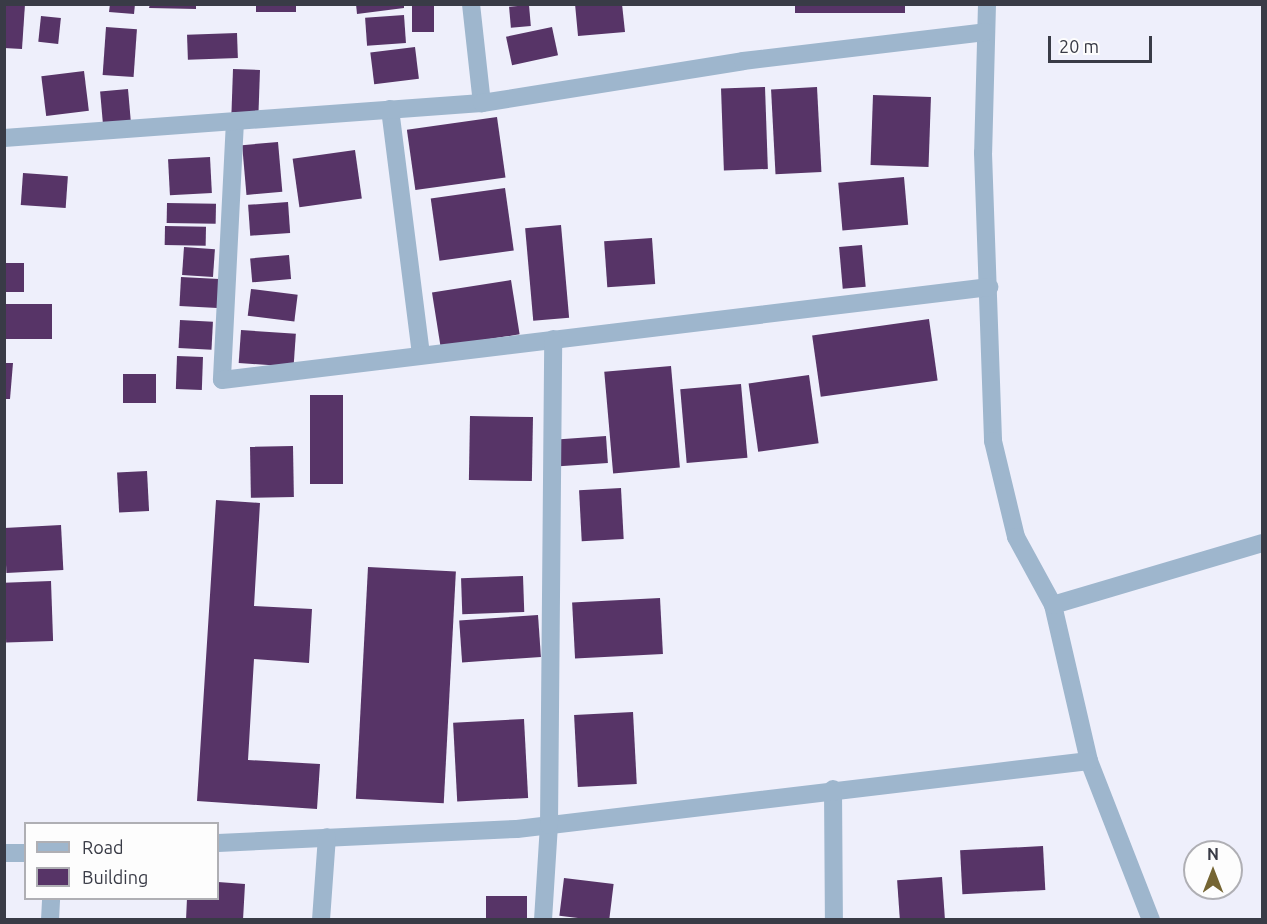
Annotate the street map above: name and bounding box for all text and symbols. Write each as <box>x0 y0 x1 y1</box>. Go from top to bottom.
scale bar <box>1051 24 1154 62</box>
text: 20 m <box>1059 36 1099 56</box>
legend <box>24 822 219 900</box>
text: Road <box>82 837 124 857</box>
north arrow <box>1183 840 1243 900</box>
text: N <box>1207 845 1219 863</box>
text: Building <box>82 867 148 887</box>

